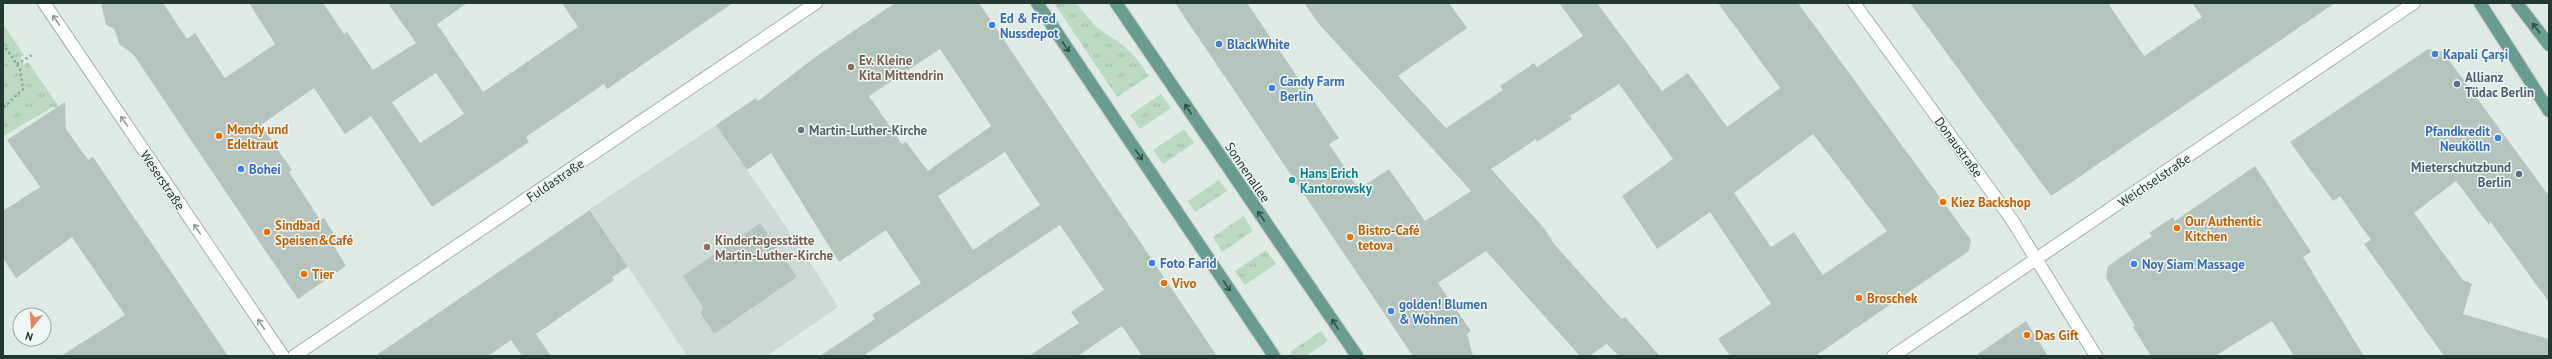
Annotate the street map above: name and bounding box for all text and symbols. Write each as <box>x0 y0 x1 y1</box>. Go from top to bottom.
place label: Ed & Fred Nussdepot <box>1000 10 1059 42</box>
one-way arrow <box>52 14 60 25</box>
marker: Ed & Fred Nussdepot <box>987 20 997 30</box>
one-way arrow <box>2532 23 2540 34</box>
place label: BlackWhite <box>1227 36 1290 53</box>
marker: BlackWhite <box>1214 39 1224 49</box>
one-way arrow <box>1062 41 1070 52</box>
place label: Kapali Çarși <box>2443 46 2508 63</box>
marker: Kapali Çarși <box>2430 49 2440 59</box>
place label: Ev. Kleine Kita Mittendrin <box>859 52 944 84</box>
marker: Ev. Kleine Kita Mittendrin <box>846 62 856 72</box>
place label: Allianz Tüdac Berlin <box>2465 69 2534 101</box>
place label: Candy Farm Berlin <box>1280 73 1345 105</box>
marker: Allianz Tüdac Berlin <box>2452 79 2462 89</box>
marker: Candy Farm Berlin <box>1267 83 1277 93</box>
one-way arrow <box>1184 104 1192 115</box>
street label: Donaustraße <box>1931 114 1986 181</box>
one-way arrow <box>120 116 128 127</box>
place label: Mendy und Edeltraut <box>227 121 288 153</box>
place label: Martin-Luther-Kirche <box>809 122 928 139</box>
place label: Pfandkredit Neukölln <box>2425 123 2490 155</box>
marker: Martin-Luther-Kirche <box>796 125 806 135</box>
marker: Mendy und Edeltraut <box>214 131 224 141</box>
marker: Pfandkredit Neukölln <box>2493 133 2503 143</box>
street label: Sonnenallee <box>1221 139 1274 206</box>
street label: Weserstraße <box>136 147 189 213</box>
one-way arrow <box>1135 149 1143 160</box>
street label: Weichselstraße <box>2115 150 2194 211</box>
street label: Fuldastraße <box>523 155 587 206</box>
place label: Mieterschutzbund Berlin <box>2411 159 2511 191</box>
place label: Bohei <box>249 161 281 178</box>
marker: Bohei <box>236 164 246 174</box>
place label: Hans Erich Kantorowsky <box>1300 165 1373 197</box>
marker: Mieterschutzbund Berlin <box>2514 169 2524 179</box>
marker: Hans Erich Kantorowsky <box>1287 175 1297 185</box>
place label: Kiez Backshop <box>1951 194 2031 211</box>
marker: Kiez Backshop <box>1938 197 1948 207</box>
one-way arrow <box>1257 211 1266 222</box>
place label: Our Authentic Kitchen <box>2185 213 2262 245</box>
place label: Sindbad Speisen&Café <box>275 217 353 249</box>
place label: Bistro-Café tetova <box>1358 222 1420 254</box>
one-way arrow <box>192 223 201 234</box>
marker: Our Authentic Kitchen <box>2172 223 2182 233</box>
marker: Sindbad Speisen&Café <box>262 227 272 237</box>
place label: Kindertagesstätte Martin-Luther-Kirche <box>715 232 834 264</box>
marker: Bistro-Café tetova <box>1345 232 1355 242</box>
marker: Kindertagesstätte Martin-Luther-Kirche <box>702 242 712 252</box>
place label: Foto Farid <box>1160 255 1216 272</box>
place label: Noy Siam Massage <box>2142 256 2245 273</box>
marker: Foto Farid <box>1147 258 1157 268</box>
marker: Noy Siam Massage <box>2129 259 2139 269</box>
place label: Tier <box>312 266 334 283</box>
marker: Tier <box>299 269 309 279</box>
place label: Vivo <box>1171 275 1196 292</box>
marker: Vivo <box>1159 278 1169 288</box>
one-way arrow <box>1223 280 1231 291</box>
place label: Broschek <box>1867 290 1918 307</box>
marker: Broschek <box>1854 293 1864 303</box>
place label: golden! Blumen & Wohnen <box>1399 296 1487 328</box>
marker: golden! Blumen & Wohnen <box>1386 306 1396 316</box>
north arrow <box>12 307 52 347</box>
one-way arrow <box>257 318 265 329</box>
one-way arrow <box>1331 319 1339 330</box>
place label: Das Gift <box>2035 327 2079 344</box>
text: N <box>24 329 35 344</box>
marker: Das Gift <box>2022 330 2032 340</box>

